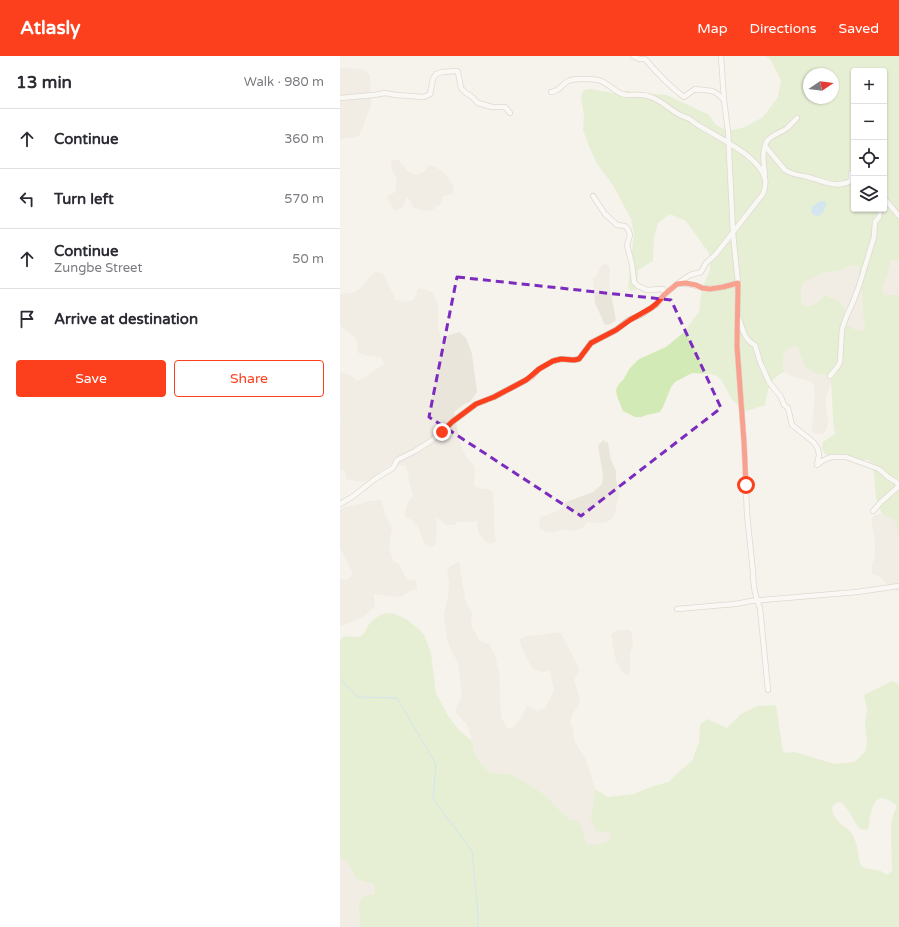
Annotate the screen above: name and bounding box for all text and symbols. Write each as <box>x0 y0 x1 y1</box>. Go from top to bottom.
text: Atlasly <box>20 17 80 39</box>
text: Map <box>697 20 728 37</box>
text: Directions <box>750 20 817 37</box>
text: Saved <box>839 20 879 37</box>
north arrow <box>803 68 839 104</box>
map controls <box>851 68 887 212</box>
button: + <box>851 68 887 104</box>
text: 13 min <box>16 72 72 93</box>
text: Walk · 980 m <box>244 74 324 90</box>
button: − <box>851 104 887 140</box>
icon: ahead <box>16 128 38 150</box>
text: Continue <box>54 130 118 148</box>
text: 360 m <box>284 131 324 147</box>
button: locate <box>851 140 887 176</box>
button: layers <box>851 176 887 212</box>
icon: left <box>16 188 38 210</box>
text: Turn left <box>54 190 114 208</box>
text: 570 m <box>284 191 324 207</box>
text: Continue <box>54 242 118 260</box>
icon: ahead <box>16 248 38 270</box>
text: 50 m <box>292 251 324 267</box>
text: Zungbe Street <box>54 260 142 276</box>
icon: arrive <box>16 308 38 330</box>
text: Arrive at destination <box>54 310 198 328</box>
button: Save <box>16 360 166 397</box>
button: Share <box>174 360 324 397</box>
route end <box>433 423 451 441</box>
route start <box>737 476 755 494</box>

